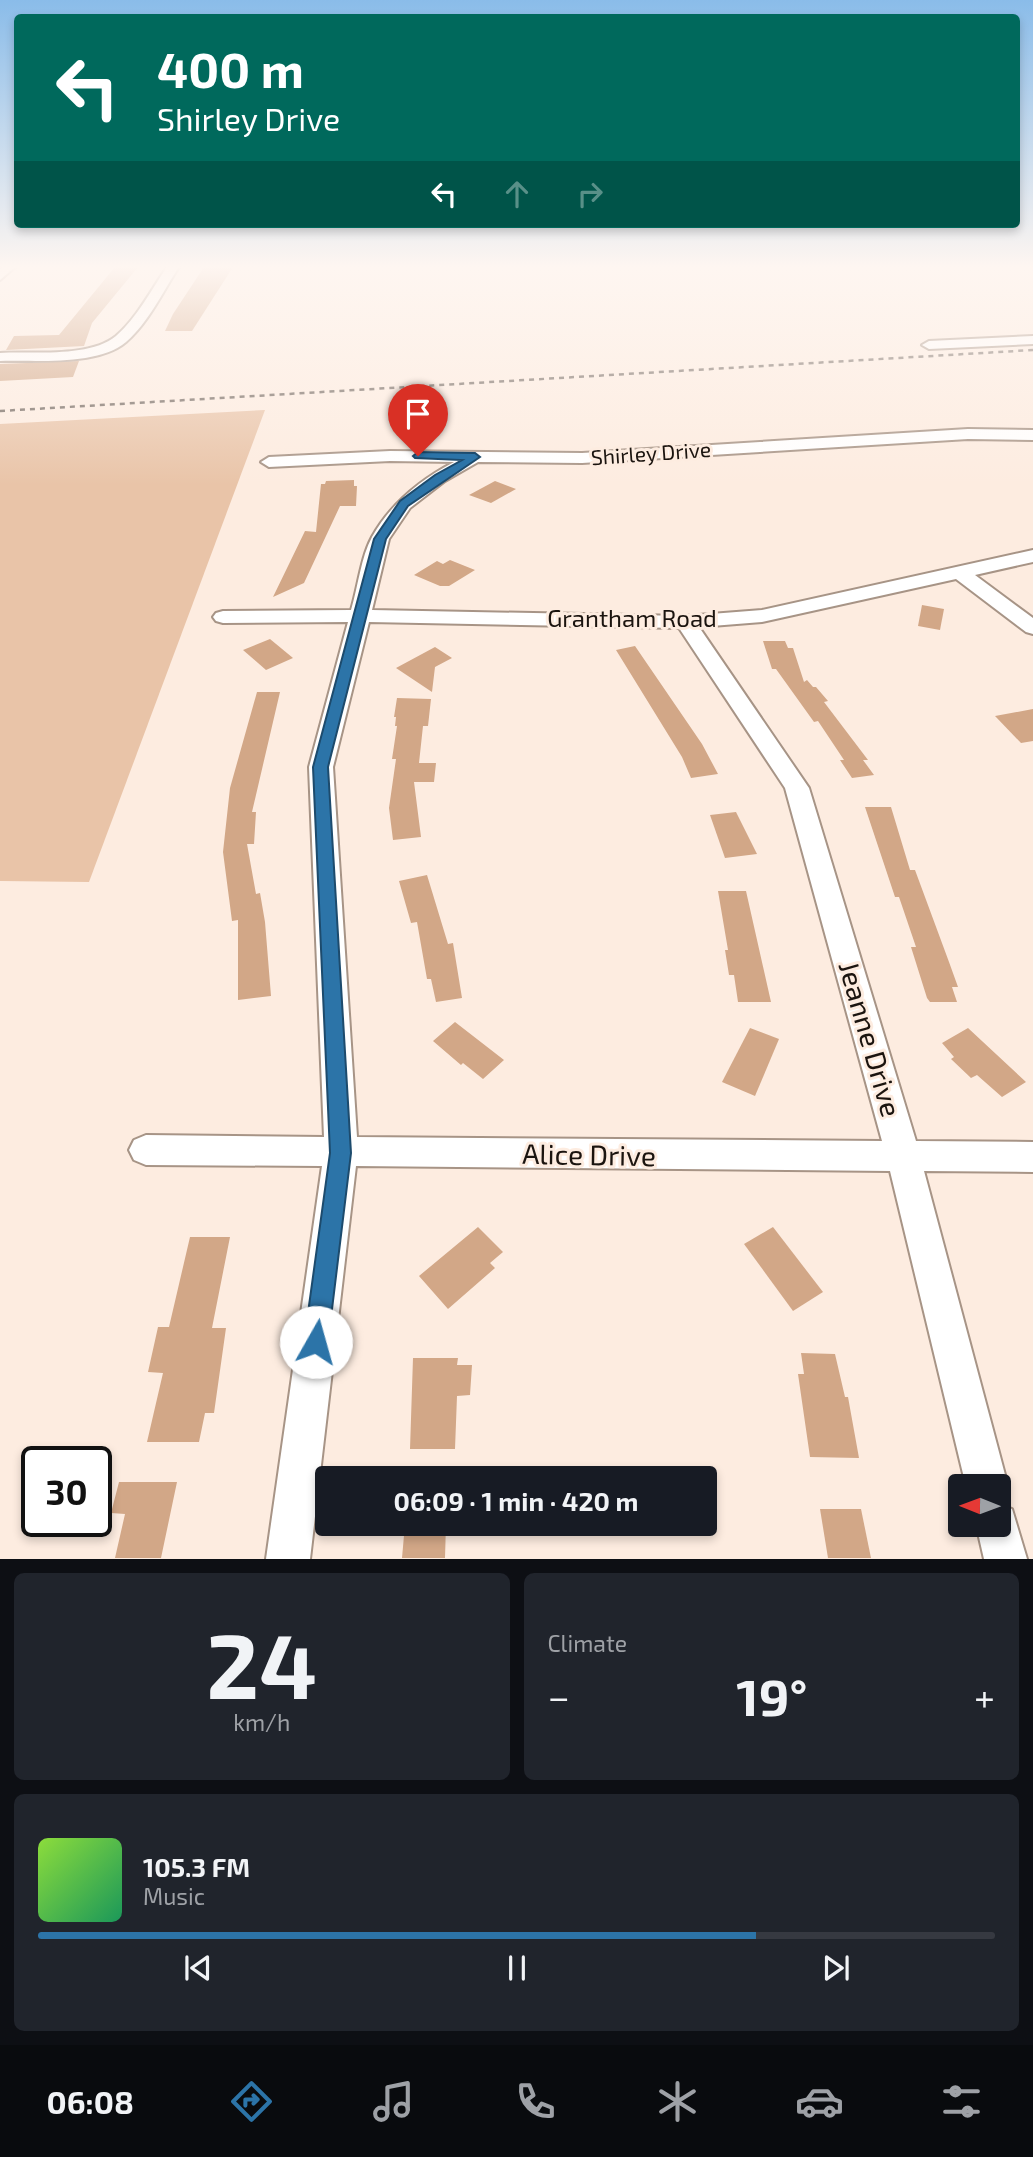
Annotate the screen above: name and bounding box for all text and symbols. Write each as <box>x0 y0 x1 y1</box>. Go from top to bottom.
text: 400 m <box>157 39 304 98</box>
icon: left <box>42 42 133 133</box>
text: Shirley Drive <box>157 99 340 137</box>
icon: left <box>425 175 463 213</box>
icon: ahead <box>498 175 536 213</box>
icon: right <box>571 175 609 213</box>
pin <box>388 384 448 456</box>
icon: arrive <box>399 395 437 433</box>
street label: Shirley Drive <box>590 436 712 469</box>
street label: Grantham Road <box>547 603 717 632</box>
street label: Jeanne Drive <box>833 957 909 1120</box>
street label: Alice Drive <box>522 1136 656 1172</box>
position arrow <box>279 1305 353 1379</box>
speed limit sign: 30 <box>21 1446 112 1537</box>
north arrow <box>948 1474 1012 1536</box>
map controls <box>948 1474 1011 1537</box>
text: 06:09 · 1 min · 420 m <box>394 1485 638 1516</box>
text: 24 <box>206 1608 317 1717</box>
text: Climate <box>548 1629 627 1657</box>
text: 19° <box>736 1664 807 1726</box>
text: − <box>548 1673 570 1719</box>
text: + <box>974 1673 995 1719</box>
text: km/h <box>233 1708 290 1736</box>
text: 105.3 FM <box>143 1851 250 1882</box>
text: Music <box>143 1882 205 1910</box>
icon: previous <box>179 1949 217 1987</box>
icon: pause <box>498 1949 536 1987</box>
icon: next <box>817 1949 855 1987</box>
icon: directions <box>227 2077 276 2126</box>
icon: music <box>369 2077 418 2126</box>
icon: phone <box>511 2077 560 2126</box>
icon: climate <box>653 2077 702 2126</box>
icon: car <box>795 2077 844 2126</box>
icon: filters <box>937 2077 986 2126</box>
text: 06:08 <box>47 2082 134 2120</box>

